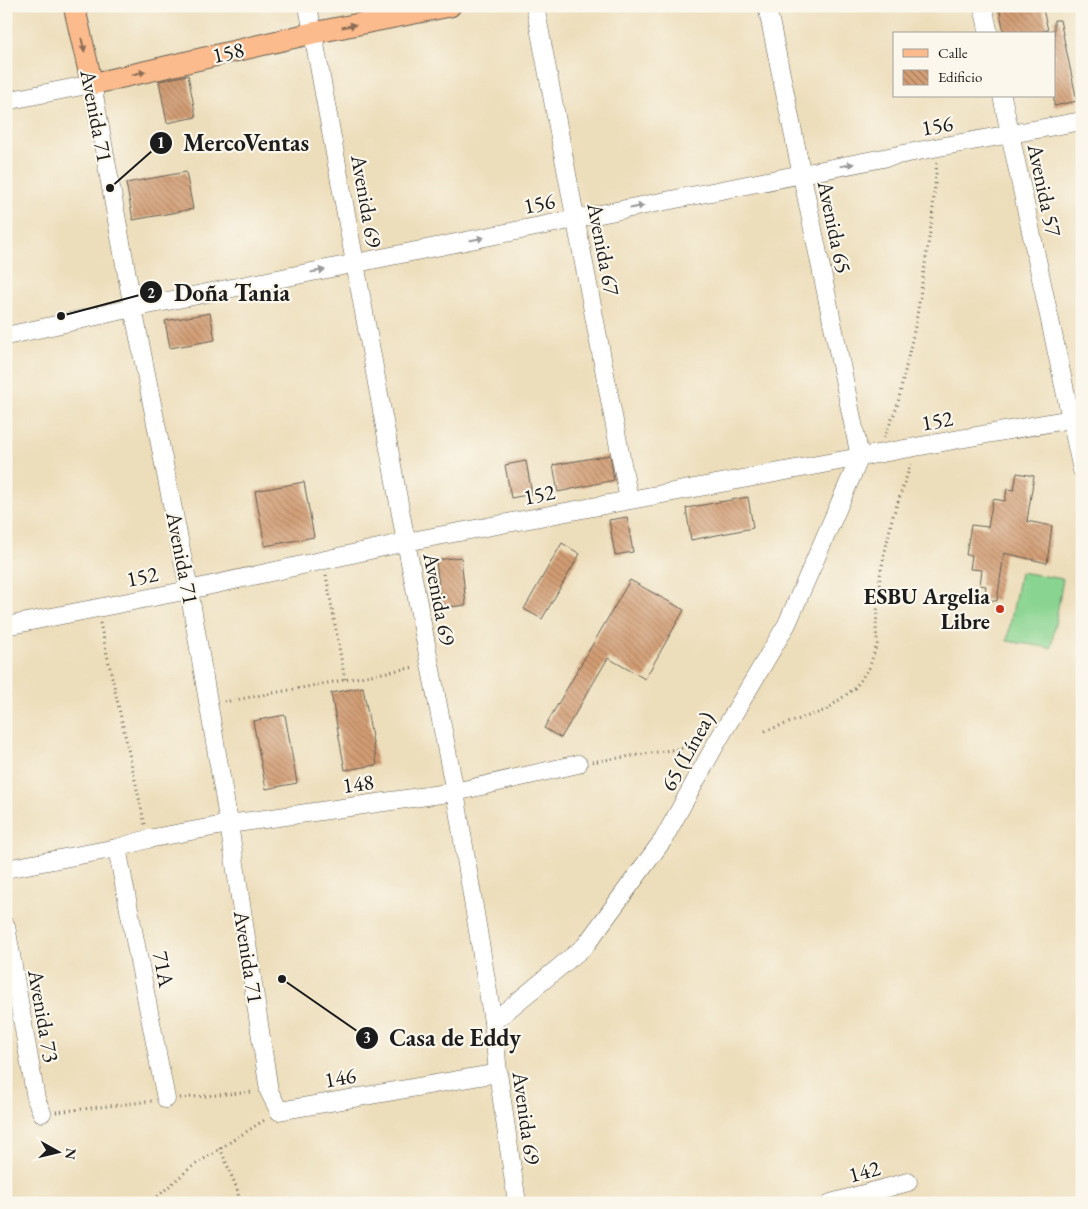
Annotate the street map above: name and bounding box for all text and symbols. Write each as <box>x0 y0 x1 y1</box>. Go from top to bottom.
one-way arrow <box>342 21 358 29</box>
legend <box>893 32 1056 98</box>
street label: 158 <box>209 35 247 70</box>
one-way arrow <box>79 37 87 53</box>
text: Calle <box>938 43 968 62</box>
street label: Avenida 71 <box>73 66 120 165</box>
text: Edificio <box>938 67 982 86</box>
one-way arrow <box>132 69 147 77</box>
street label: 156 <box>919 108 956 143</box>
callout: MercoVentas <box>148 124 319 163</box>
text: MercoVentas <box>183 127 309 158</box>
text: 1 <box>157 133 165 152</box>
street label: Avenida 57 <box>1020 140 1069 239</box>
street label: Avenida 69 <box>344 151 389 250</box>
one-way arrow <box>840 161 856 169</box>
street label: Avenida 65 <box>810 177 858 276</box>
street label: 156 <box>521 186 558 221</box>
street label: Avenida 67 <box>580 199 627 298</box>
one-way arrow <box>629 203 644 211</box>
one-way arrow <box>470 235 485 243</box>
one-way arrow <box>310 267 326 275</box>
callout: Doña Tania <box>139 273 300 312</box>
text: Doña Tania <box>174 277 291 308</box>
text: 2 <box>147 283 155 302</box>
street label: 152 <box>919 403 956 438</box>
street label: 152 <box>521 477 558 512</box>
street label: Avenida 71 <box>159 508 206 607</box>
street label: Avenida 69 <box>416 549 463 648</box>
street label: 152 <box>124 559 161 594</box>
place label: ESBU Argelia Libre <box>864 582 990 636</box>
marker: ESBU Argelia Libre <box>994 603 1006 615</box>
street label: 65 (Línea) <box>654 706 721 796</box>
street label: 148 <box>340 767 376 800</box>
street label: Avenida 71 <box>227 908 270 1006</box>
street label: 71A <box>146 948 181 990</box>
street label: Avenida 73 <box>21 966 66 1065</box>
callout: Casa de Eddy <box>355 1018 531 1057</box>
text: Casa de Eddy <box>389 1022 521 1054</box>
text: 3 <box>363 1028 371 1047</box>
street label: 146 <box>322 1060 359 1095</box>
street label: Avenida 69 <box>505 1069 547 1167</box>
north arrow <box>32 1126 82 1176</box>
text: N <box>61 1147 81 1161</box>
street label: 142 <box>845 1153 884 1190</box>

